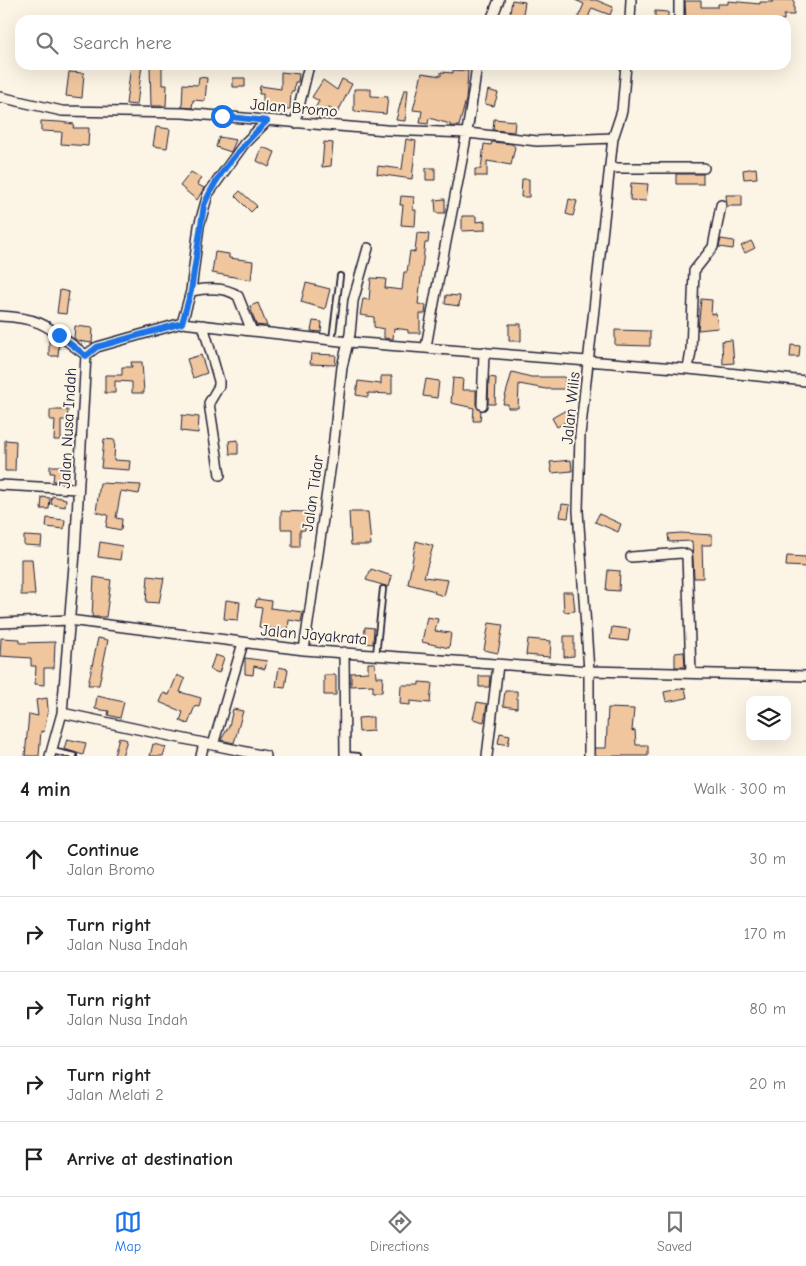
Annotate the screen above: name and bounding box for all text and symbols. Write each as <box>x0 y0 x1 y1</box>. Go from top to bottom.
search box <box>15 15 791 70</box>
icon: search <box>33 29 61 57</box>
text: Search here <box>73 32 172 54</box>
street label: Jalan Bromo <box>249 95 338 121</box>
route start <box>211 105 234 128</box>
route end <box>48 324 71 347</box>
street label: Jalan Nusa Indah <box>56 367 80 489</box>
street label: Jalan Wilis <box>558 371 584 445</box>
street label: Jalan Tidar <box>299 453 327 532</box>
street label: Jalan Jayakrata <box>260 621 368 649</box>
map controls <box>746 696 791 741</box>
button: layers <box>746 696 791 741</box>
text: 4 min <box>20 777 71 801</box>
text: Walk · 300 m <box>694 780 786 798</box>
text: Continue <box>67 839 139 861</box>
icon: ahead <box>20 845 48 873</box>
text: 30 m <box>750 850 786 868</box>
text: Jalan Bromo <box>67 861 155 879</box>
text: Turn right <box>67 914 151 936</box>
icon: right <box>20 920 48 948</box>
text: 170 m <box>744 925 786 943</box>
text: Jalan Nusa Indah <box>67 936 188 954</box>
text: Turn right <box>67 989 151 1011</box>
icon: right <box>20 995 48 1023</box>
text: 80 m <box>749 1000 786 1018</box>
text: Jalan Nusa Indah <box>67 1011 188 1029</box>
text: Turn right <box>67 1064 151 1086</box>
icon: right <box>20 1070 48 1098</box>
text: 20 m <box>749 1075 786 1093</box>
text: Jalan Melati 2 <box>67 1086 164 1104</box>
icon: arrive <box>20 1145 48 1173</box>
text: Arrive at destination <box>67 1148 233 1170</box>
tab: Map <box>114 1208 142 1255</box>
tab: Directions <box>370 1208 429 1255</box>
tab: Saved <box>657 1208 692 1255</box>

